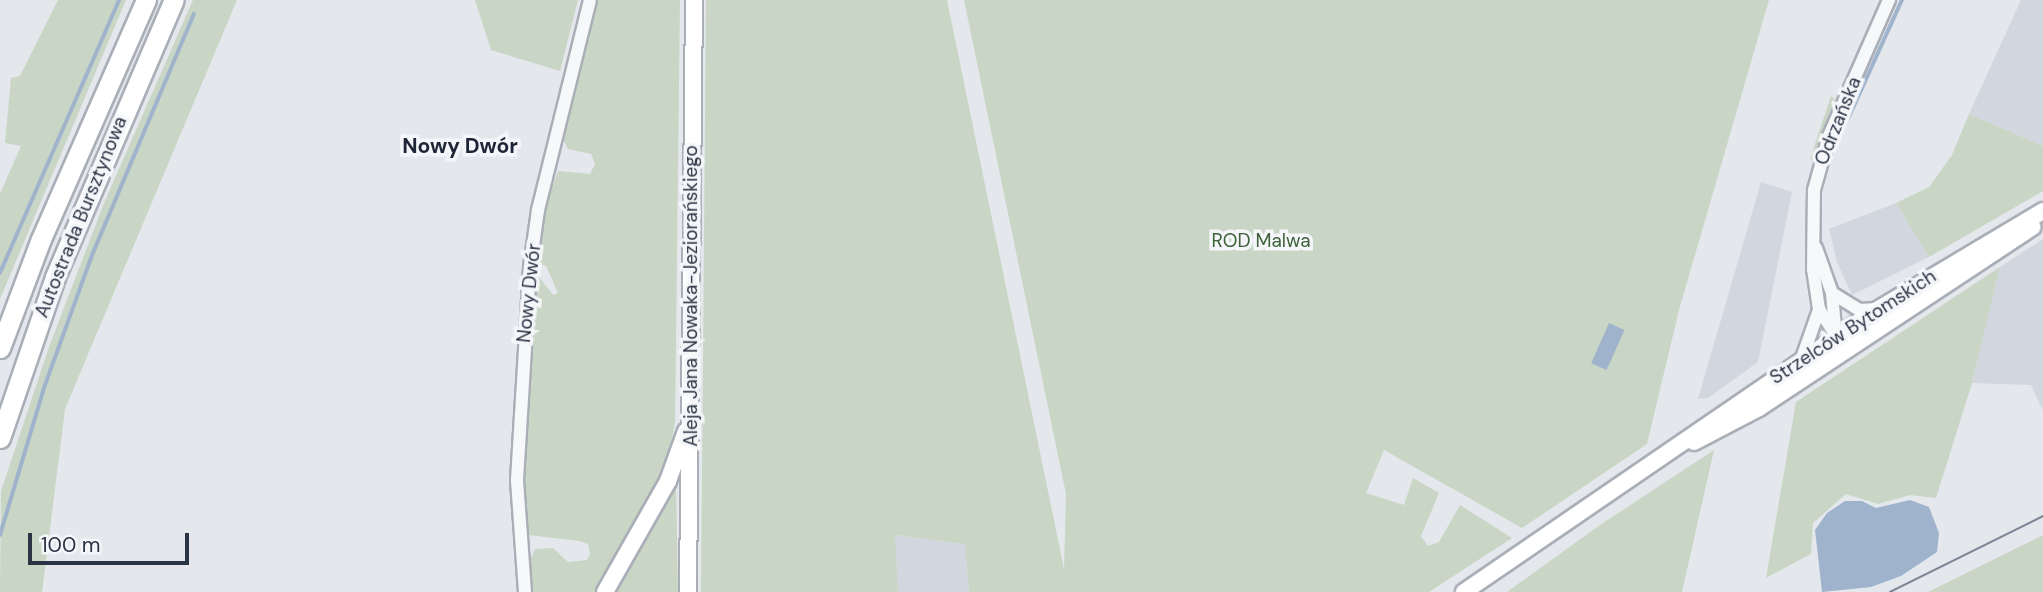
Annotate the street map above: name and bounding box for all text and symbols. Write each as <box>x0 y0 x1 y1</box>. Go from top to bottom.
street label: Odrzańska <box>1810 74 1866 168</box>
street label: Autostrada Bursztynowa <box>30 113 132 321</box>
district label: Nowy Dwór <box>402 133 518 159</box>
street label: Aleja Jana Nowaka-Jeziorańskiego <box>680 145 702 447</box>
park label: ROD Malwa <box>1211 230 1311 252</box>
street label: Nowy Dwór <box>512 242 546 344</box>
street label: Strzelców Bytomskich <box>1766 265 1940 389</box>
scale bar <box>32 518 192 562</box>
text: 100 m <box>41 531 101 559</box>

